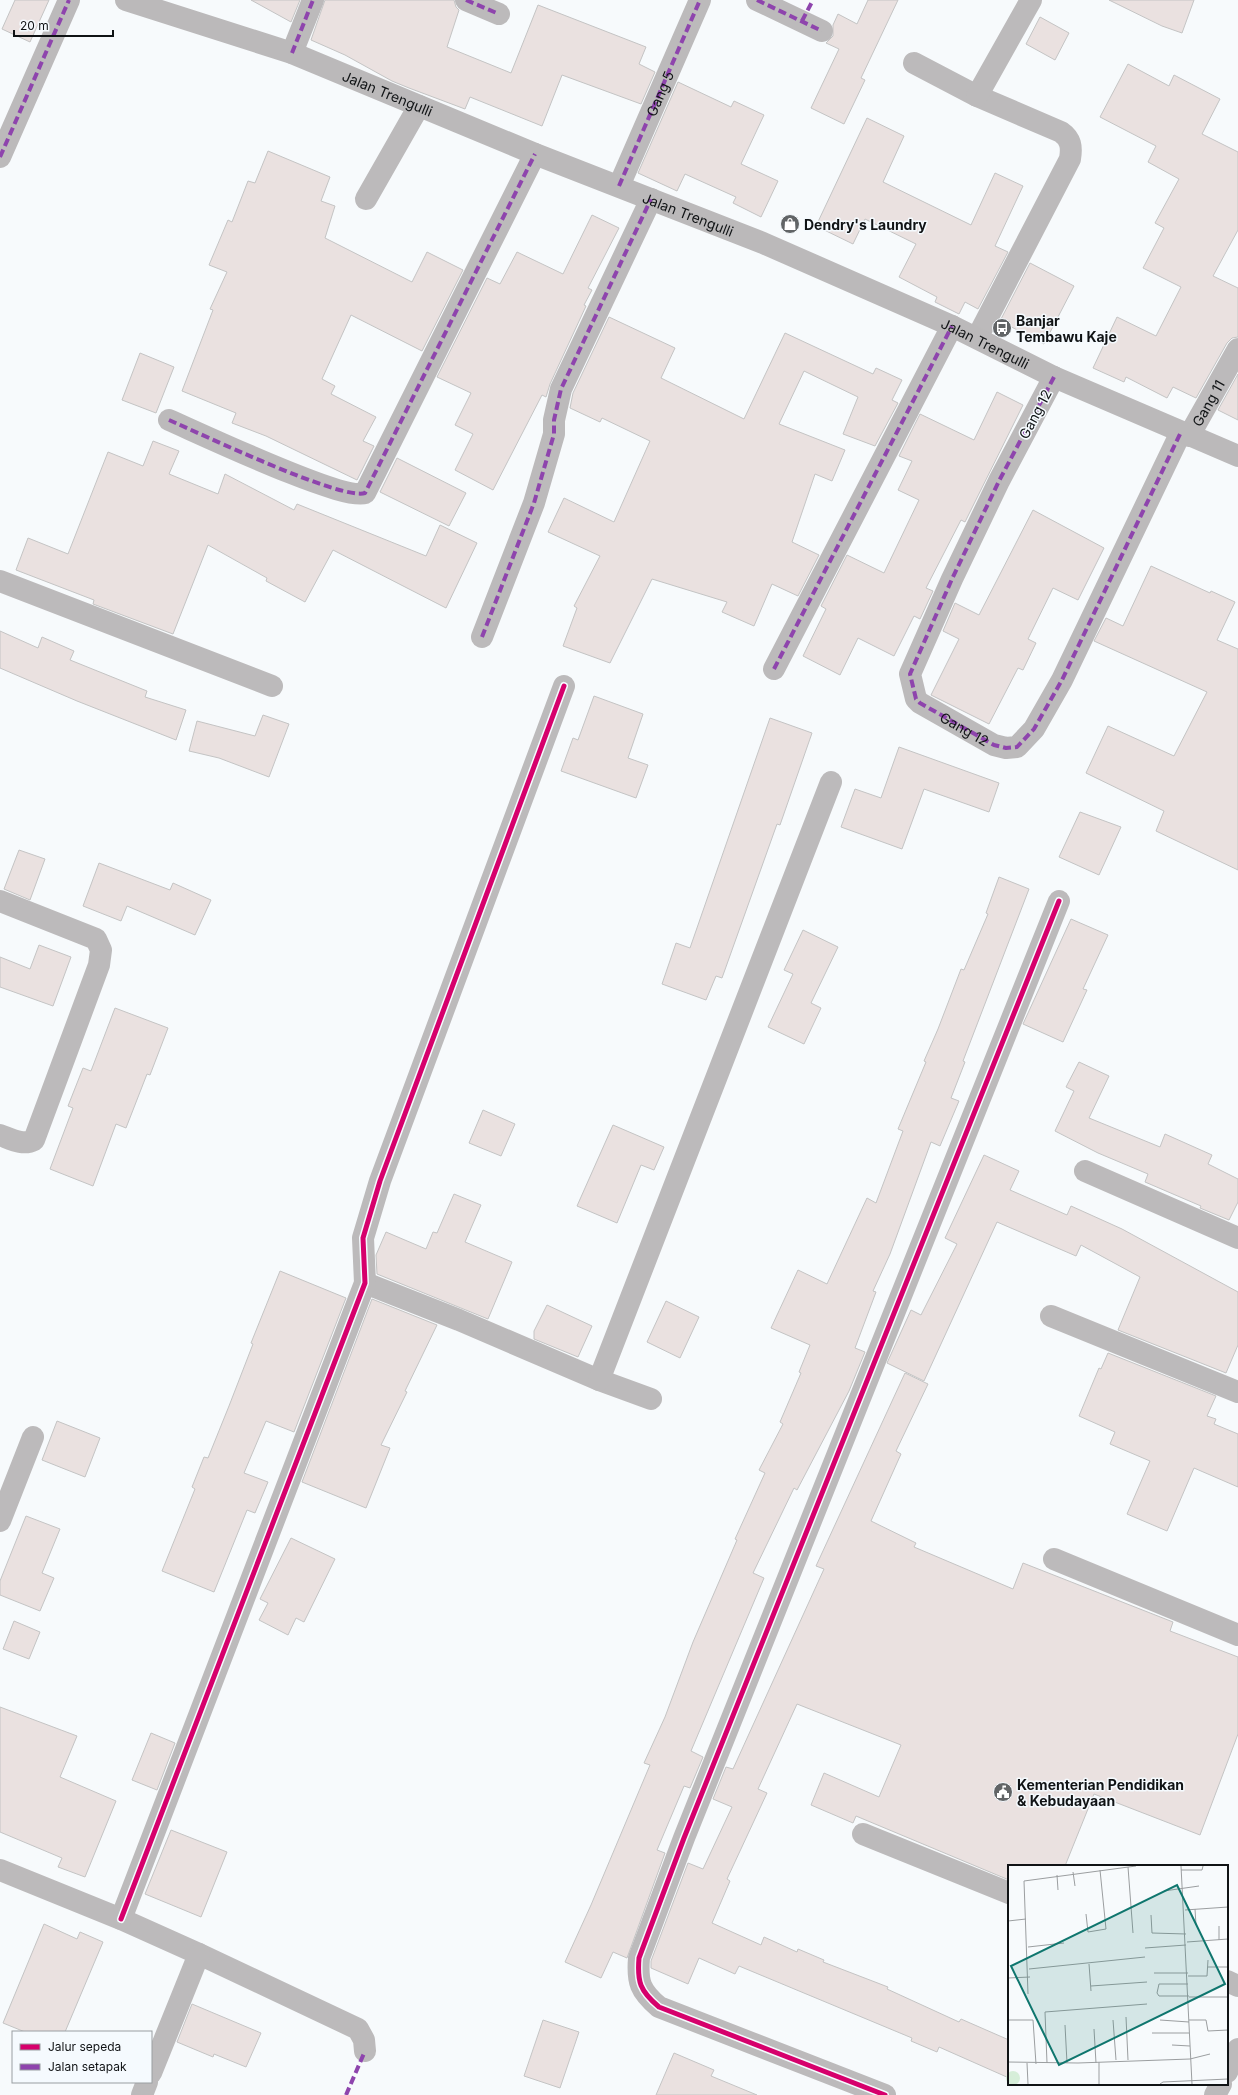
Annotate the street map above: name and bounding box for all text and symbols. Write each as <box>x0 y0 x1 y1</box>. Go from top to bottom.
scale bar <box>14 12 113 38</box>
text: 20 m <box>20 18 49 33</box>
street label: Jalan Trengulli <box>340 67 435 119</box>
street label: Gang 5 <box>642 68 677 119</box>
street label: Jalan Trengulli <box>640 188 736 239</box>
shop icon: Dendry's Laundry <box>779 213 801 235</box>
place label: Dendry's Laundry <box>804 216 927 233</box>
place label: Banjar Tembawu Kaje <box>1016 312 1117 345</box>
street label: Jalan Trengulli <box>939 314 1032 372</box>
bus stop icon: Banjar Tembawu Kaje <box>991 317 1013 339</box>
street label: Gang 11 <box>1188 377 1227 429</box>
street label: Gang 12 <box>1015 386 1055 442</box>
street label: Gang 12 <box>937 708 992 749</box>
place label: Kementerian Pendidikan & Kebudayaan <box>1017 1776 1184 1809</box>
public building icon: Kementerian Pendidikan & Kebudayaan <box>992 1781 1014 1803</box>
inset map <box>1008 1865 1228 2085</box>
legend <box>12 2031 152 2083</box>
text: Jalur sepeda <box>48 2039 121 2054</box>
text: Jalan setapak <box>48 2059 127 2074</box>

